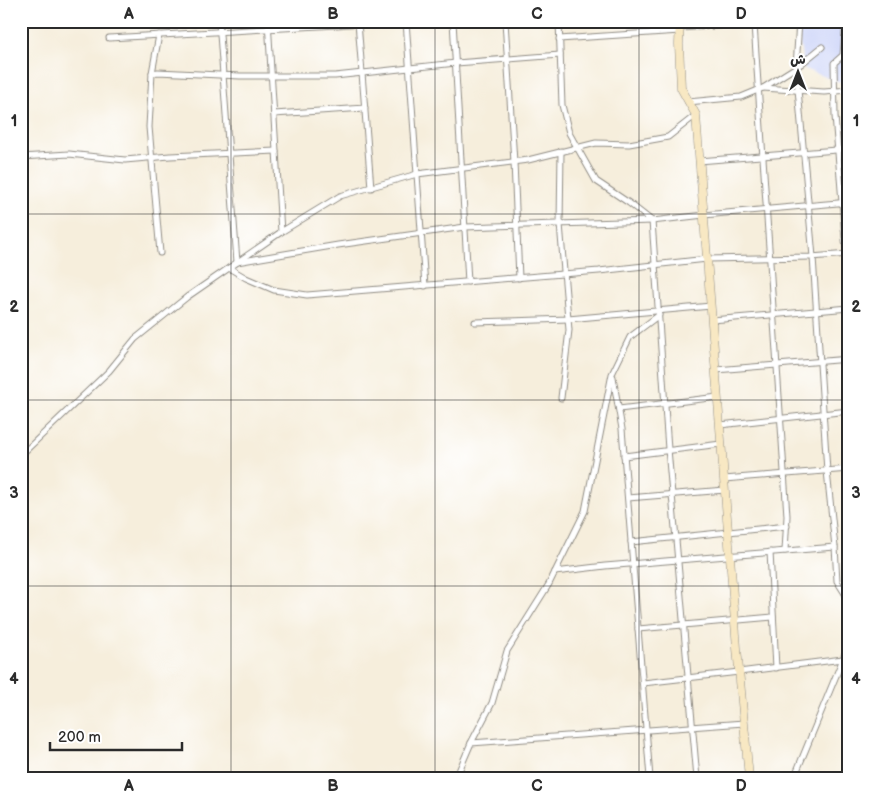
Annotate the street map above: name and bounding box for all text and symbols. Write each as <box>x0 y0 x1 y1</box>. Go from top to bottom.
text: A <box>123 5 134 24</box>
text: B <box>327 5 339 24</box>
text: C <box>531 5 543 24</box>
text: D <box>735 5 747 24</box>
north arrow <box>772 48 822 98</box>
text: ش <box>790 51 806 68</box>
text: 1 <box>11 112 17 131</box>
text: 1 <box>853 112 859 131</box>
text: 2 <box>9 298 19 317</box>
text: 2 <box>851 298 861 317</box>
text: 3 <box>9 484 19 503</box>
text: 3 <box>851 484 861 503</box>
text: 4 <box>9 670 19 689</box>
text: 4 <box>851 670 861 689</box>
scale bar <box>50 719 182 751</box>
text: 200 m <box>58 728 101 747</box>
text: A <box>123 777 134 796</box>
text: B <box>327 777 339 796</box>
text: C <box>531 777 543 796</box>
text: D <box>735 777 747 796</box>

